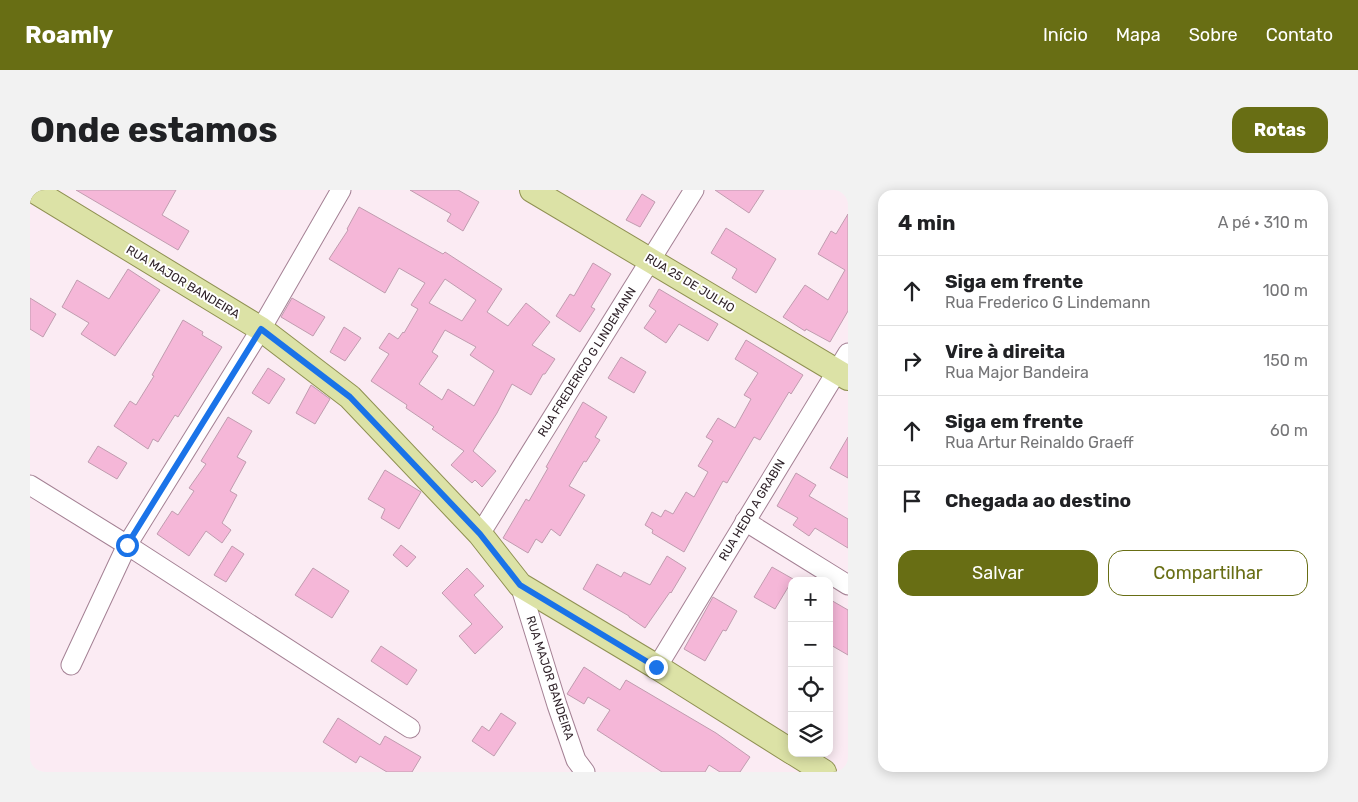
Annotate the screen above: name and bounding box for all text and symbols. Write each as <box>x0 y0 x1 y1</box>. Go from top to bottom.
text: Roamly <box>25 21 113 49</box>
text: Início <box>1043 24 1088 46</box>
text: Mapa <box>1116 24 1161 46</box>
text: Sobre <box>1189 24 1238 46</box>
text: Contato <box>1266 24 1333 46</box>
button: Rotas <box>1232 107 1328 153</box>
text: Onde estamos <box>30 109 278 151</box>
text: 4 min <box>898 210 956 235</box>
text: A pé · 310 m <box>1218 213 1308 232</box>
street label: RUA MAJOR BANDEIRA <box>124 243 242 321</box>
street label: RUA 25 DE JULHO <box>643 251 737 315</box>
text: Siga em frente <box>945 270 1083 293</box>
icon: ahead <box>898 277 926 305</box>
text: 100 m <box>1263 281 1308 300</box>
street label: RUA FREDERICO G LINDEMANN <box>535 285 639 439</box>
text: Rua Frederico G Lindemann <box>945 293 1151 312</box>
text: Vire à direita <box>945 340 1065 363</box>
icon: right <box>898 347 926 375</box>
text: 150 m <box>1263 351 1308 370</box>
text: Rua Major Bandeira <box>945 363 1089 382</box>
text: Siga em frente <box>945 410 1083 433</box>
icon: ahead <box>898 417 926 445</box>
text: 60 m <box>1270 421 1308 440</box>
text: Rua Artur Reinaldo Graeff <box>945 433 1134 452</box>
street label: RUA HEDO A GRABIN <box>716 457 788 563</box>
icon: arrive <box>898 487 926 515</box>
text: Chegada ao destino <box>945 489 1131 512</box>
route start <box>116 534 139 557</box>
button: Salvar <box>898 550 1098 596</box>
button: Compartilhar <box>1108 550 1308 596</box>
map controls <box>788 577 833 757</box>
button: + <box>788 577 833 622</box>
street label: RUA MAJOR BANDEIRA <box>523 614 577 742</box>
button: − <box>788 622 833 667</box>
route end <box>645 656 668 679</box>
button: locate <box>788 667 833 712</box>
button: layers <box>788 712 833 757</box>

